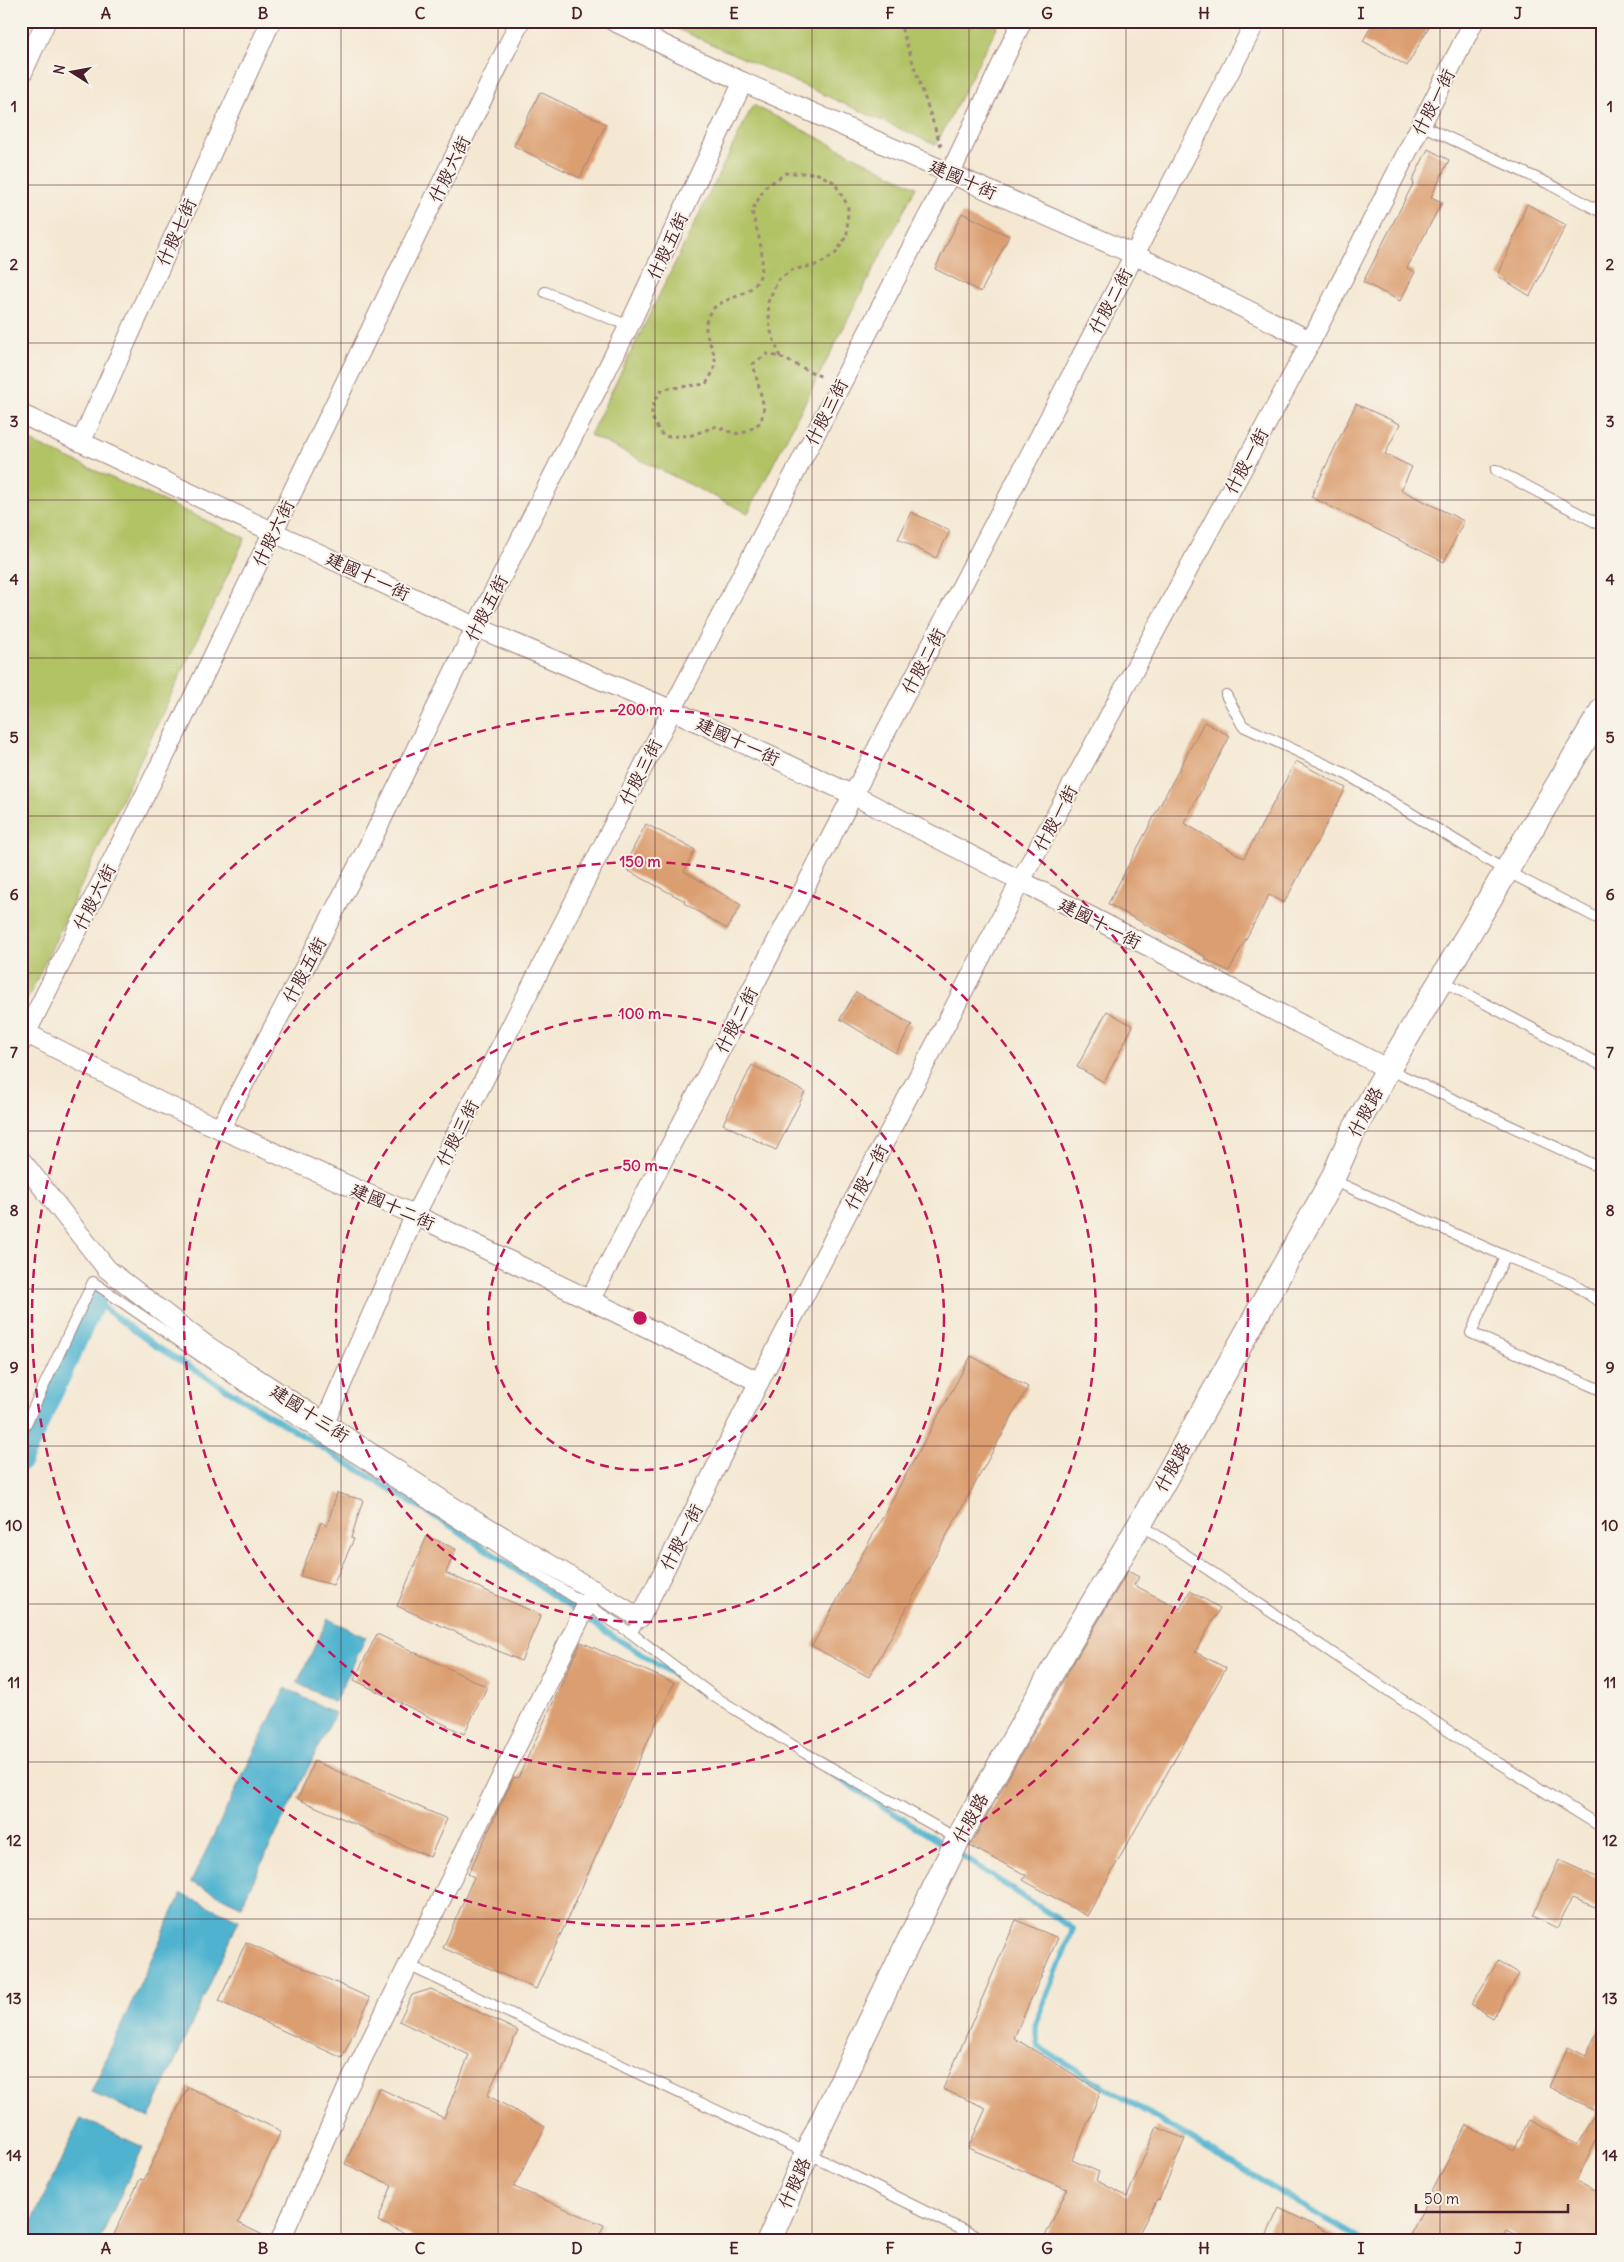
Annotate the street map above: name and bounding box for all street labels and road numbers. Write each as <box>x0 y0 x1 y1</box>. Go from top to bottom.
street label: 什股一街 <box>1406 65 1460 139</box>
street label: 什股六街 <box>423 132 475 206</box>
street label: 建國十街 <box>925 154 1001 204</box>
street label: 什股七街 <box>151 194 201 270</box>
street label: 什股五街 <box>641 209 693 283</box>
street label: 什股二街 <box>1083 264 1137 338</box>
street label: 什股三街 <box>799 375 853 449</box>
street label: 什股一街 <box>1219 424 1273 498</box>
street label: 什股六街 <box>247 496 299 570</box>
street label: 建國十一街 <box>322 547 414 605</box>
street label: 什股五街 <box>459 571 513 645</box>
street label: 什股二街 <box>896 624 950 698</box>
street label: 建國十一街 <box>692 712 784 770</box>
street label: 什股三街 <box>613 735 667 809</box>
street label: 什股一街 <box>1028 781 1082 855</box>
street label: 什股六街 <box>67 860 121 934</box>
street label: 建國十一街 <box>1055 892 1145 954</box>
street label: 什股五街 <box>277 933 331 1007</box>
street label: 什股二街 <box>709 983 763 1057</box>
street label: 什股路 <box>1342 1083 1388 1141</box>
street label: 什股三街 <box>430 1096 484 1170</box>
street label: 什股一街 <box>839 1140 893 1214</box>
street label: 建國十二街 <box>347 1177 439 1235</box>
street label: 建國十三街 <box>266 1379 354 1447</box>
street label: 什股路 <box>1149 1438 1195 1496</box>
street label: 什股一街 <box>654 1500 708 1574</box>
street label: 什股路 <box>947 1789 993 1847</box>
street label: 什股路 <box>773 2154 815 2212</box>

